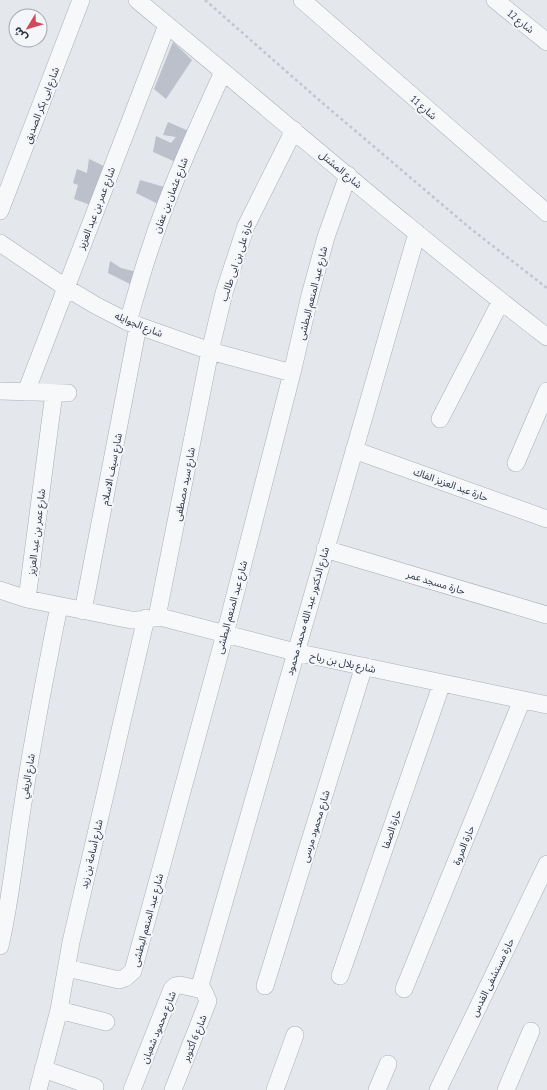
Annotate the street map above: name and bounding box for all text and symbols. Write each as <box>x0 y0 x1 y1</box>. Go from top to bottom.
street label: شارع 12 <box>504 7 537 37</box>
north arrow <box>8 8 48 48</box>
text: ش <box>10 24 30 44</box>
street label: شارع ابى بكر الصديق <box>21 65 63 146</box>
street label: شارع 11 <box>407 92 440 123</box>
street label: شارع المشتل <box>316 148 365 192</box>
street label: شارع عثمان بن عفان <box>150 155 192 235</box>
street label: شارع عمر بن عبد العزيز <box>74 165 119 253</box>
street label: حارة على بن ابى طالب <box>217 217 256 303</box>
street label: شارع عبد المنعم البطشى <box>295 245 331 342</box>
street label: شارع الجوايله <box>112 309 165 341</box>
street label: شارع سيف الاسلام <box>98 432 127 507</box>
street label: شارع سيد مصطفى <box>171 446 199 522</box>
street label: حارة عبد العزيز الفاك <box>412 465 490 504</box>
street label: شارع عمر بن عبد العزيز <box>25 488 49 577</box>
street label: شارع الدكتور عبد الله محمد محمود <box>283 545 333 677</box>
street label: شارع عبد المنعم البطشى <box>213 559 251 655</box>
street label: حارة مسجد عمر <box>404 567 467 598</box>
street label: شارع بلال بن رباح <box>309 649 377 677</box>
street label: شارع الريفي <box>17 752 39 800</box>
street label: شارع محمود مرسى <box>298 788 334 864</box>
street label: حارة الصفا <box>379 808 404 850</box>
street label: شارع أسامة بن زيد <box>77 818 107 890</box>
street label: حارة المروة <box>450 823 477 867</box>
street label: شارع عبد المنعم البطشى <box>129 872 167 968</box>
street label: حارة مستشفى القدس <box>468 936 517 1019</box>
street label: شارع محمود شعبان <box>138 989 180 1066</box>
street label: شارع 6 أكتوبر <box>179 1013 211 1065</box>

